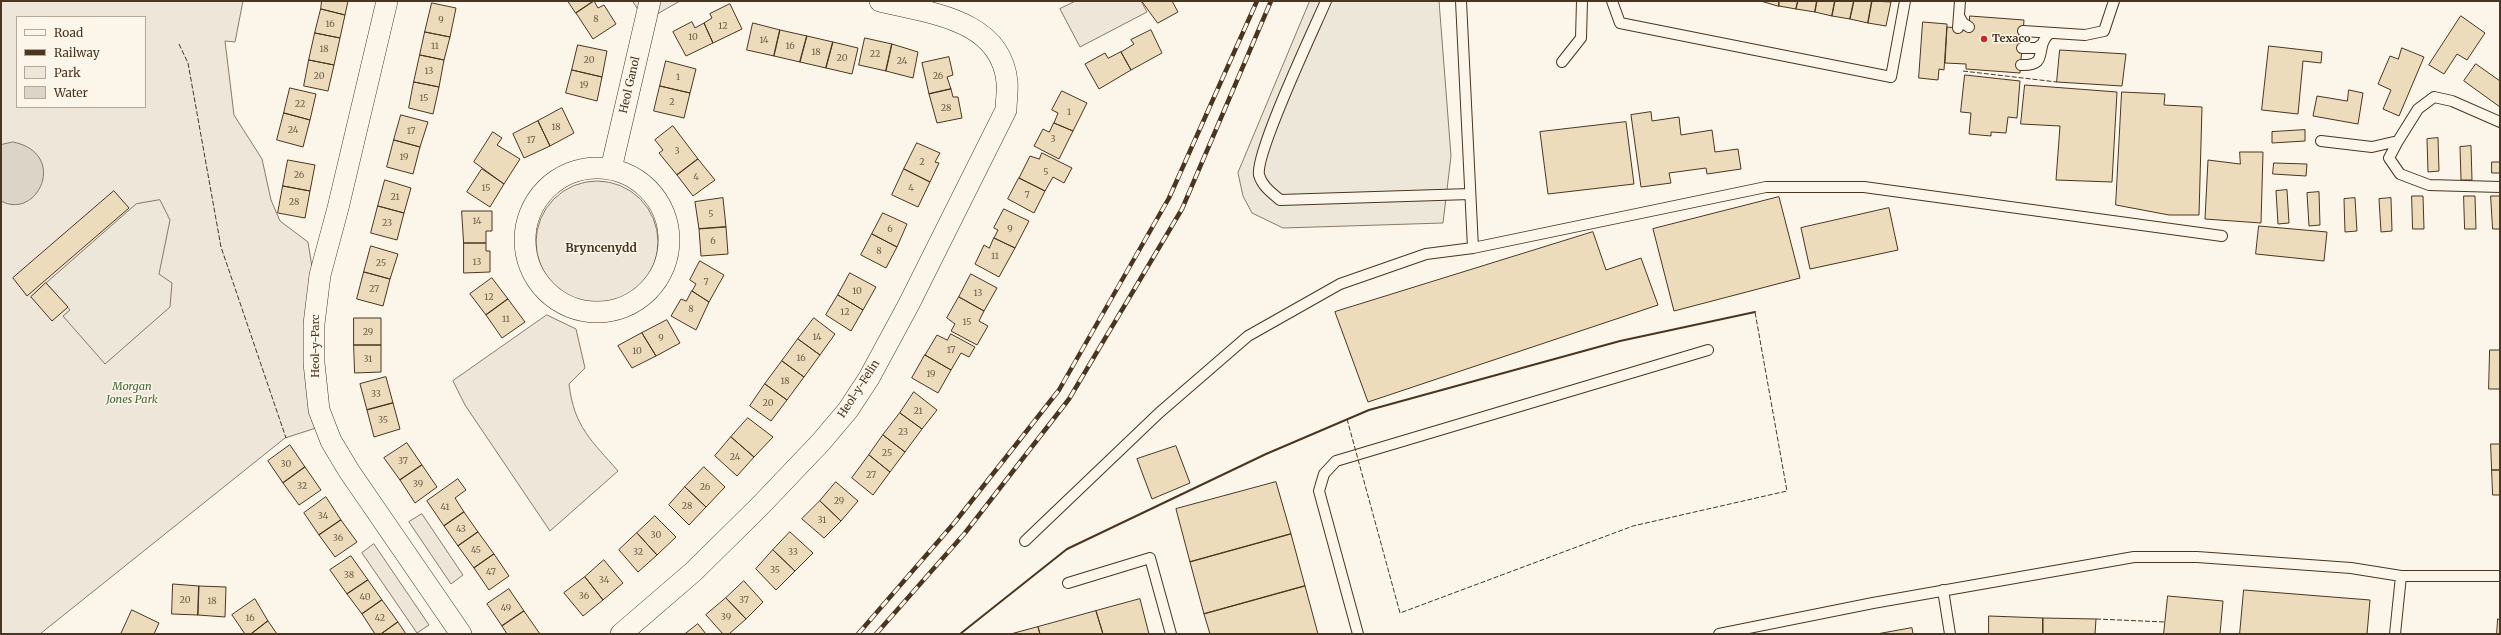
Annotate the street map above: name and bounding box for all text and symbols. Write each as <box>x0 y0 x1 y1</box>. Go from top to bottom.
house number: 8 <box>593 14 599 24</box>
house number: 9 <box>438 15 444 25</box>
legend <box>16 16 146 108</box>
house number: 16 <box>325 19 335 29</box>
house number: 12 <box>718 21 728 31</box>
text: Road <box>54 25 83 40</box>
house number: 10 <box>688 32 698 42</box>
place label: Texaco <box>1992 32 2031 46</box>
marker: Texaco <box>1979 34 1989 44</box>
house number: 14 <box>759 35 769 45</box>
house number: 11 <box>431 41 439 51</box>
house number: 16 <box>785 41 795 51</box>
house number: 18 <box>319 44 329 54</box>
text: Railway <box>54 45 100 60</box>
house number: 18 <box>811 47 821 57</box>
house number: 22 <box>870 49 880 59</box>
house number: 20 <box>837 53 847 63</box>
house number: 20 <box>584 55 594 65</box>
street label: Heol Ganol <box>617 55 643 115</box>
house number: 24 <box>897 56 907 66</box>
text: Park <box>54 65 81 80</box>
house number: 13 <box>425 66 433 76</box>
house number: 20 <box>314 71 324 81</box>
house number: 26 <box>933 71 943 81</box>
house number: 1 <box>676 72 680 82</box>
house number: 19 <box>579 80 589 90</box>
text: Water <box>54 85 88 100</box>
house number: 15 <box>419 93 429 103</box>
house number: 2 <box>669 97 675 107</box>
house number: 22 <box>295 99 305 109</box>
house number: 28 <box>941 103 951 113</box>
house number: 1 <box>1067 107 1071 117</box>
house number: 18 <box>551 122 561 132</box>
house number: 24 <box>288 125 298 135</box>
house number: 17 <box>407 126 415 136</box>
house number: 3 <box>1050 134 1056 144</box>
house number: 17 <box>527 135 535 145</box>
house number: 3 <box>674 146 680 156</box>
house number: 19 <box>399 152 409 162</box>
house number: 2 <box>919 157 925 167</box>
house number: 5 <box>1043 167 1049 177</box>
house number: 26 <box>294 170 304 180</box>
house number: 4 <box>693 172 699 182</box>
house number: 15 <box>481 183 491 193</box>
house number: 4 <box>908 183 914 193</box>
house number: 7 <box>1024 190 1030 200</box>
house number: 21 <box>390 192 400 202</box>
house number: 28 <box>289 197 299 207</box>
house number: 5 <box>708 209 714 219</box>
house number: 14 <box>472 216 482 226</box>
house number: 23 <box>382 218 392 228</box>
house number: 6 <box>887 224 893 234</box>
house number: 9 <box>1007 224 1013 234</box>
house number: 6 <box>710 236 716 246</box>
district label: Bryncenydd <box>565 242 637 256</box>
house number: 8 <box>876 246 882 256</box>
house number: 11 <box>991 251 999 261</box>
house number: 13 <box>473 257 481 267</box>
house number: 25 <box>376 258 386 268</box>
house number: 7 <box>703 277 709 287</box>
house number: 27 <box>369 284 379 294</box>
house number: 10 <box>852 286 862 296</box>
house number: 13 <box>974 288 982 298</box>
house number: 12 <box>484 292 494 302</box>
house number: 8 <box>688 304 694 314</box>
house number: 12 <box>840 307 850 317</box>
street label: Heol-y-Parc <box>309 314 323 378</box>
house number: 11 <box>502 314 510 324</box>
house number: 15 <box>962 317 972 327</box>
house number: 29 <box>363 327 373 337</box>
house number: 14 <box>812 332 822 342</box>
house number: 9 <box>658 333 664 343</box>
house number: 17 <box>947 345 955 355</box>
house number: 10 <box>632 346 642 356</box>
house number: 16 <box>796 353 806 363</box>
house number: 31 <box>364 354 372 364</box>
street label: Heol-y-Felin <box>835 358 883 420</box>
house number: 19 <box>926 369 936 379</box>
house number: 18 <box>780 376 790 386</box>
park label: Morgan Jones Park <box>106 380 158 406</box>
house number: 33 <box>371 389 381 399</box>
house number: 20 <box>763 398 773 408</box>
house number: 21 <box>913 406 923 416</box>
house number: 35 <box>378 415 388 425</box>
house number: 23 <box>898 427 908 437</box>
house number: 25 <box>882 448 892 458</box>
house number: 24 <box>730 452 740 462</box>
house number: 37 <box>398 456 408 466</box>
house number: 30 <box>281 459 291 469</box>
house number: 27 <box>866 470 876 480</box>
house number: 39 <box>413 479 423 489</box>
house number: 32 <box>297 481 307 491</box>
house number: 26 <box>700 482 710 492</box>
house number: 29 <box>834 496 844 506</box>
house number: 28 <box>682 501 692 511</box>
house number: 41 <box>441 502 449 512</box>
house number: 34 <box>318 511 328 521</box>
house number: 31 <box>818 515 826 525</box>
house number: 43 <box>456 524 466 534</box>
house number: 30 <box>651 530 661 540</box>
house number: 36 <box>333 533 343 543</box>
house number: 45 <box>471 545 481 555</box>
house number: 32 <box>633 547 643 557</box>
house number: 33 <box>788 547 798 557</box>
house number: 35 <box>770 565 780 575</box>
house number: 47 <box>486 567 496 577</box>
house number: 38 <box>344 570 354 580</box>
house number: 34 <box>599 575 609 585</box>
house number: 36 <box>579 591 589 601</box>
house number: 40 <box>359 592 371 602</box>
house number: 20 <box>180 595 190 605</box>
house number: 37 <box>739 595 749 605</box>
house number: 18 <box>207 596 217 606</box>
house number: 49 <box>501 603 511 613</box>
house number: 39 <box>721 612 731 622</box>
house number: 16 <box>245 613 255 623</box>
house number: 42 <box>375 613 385 623</box>

